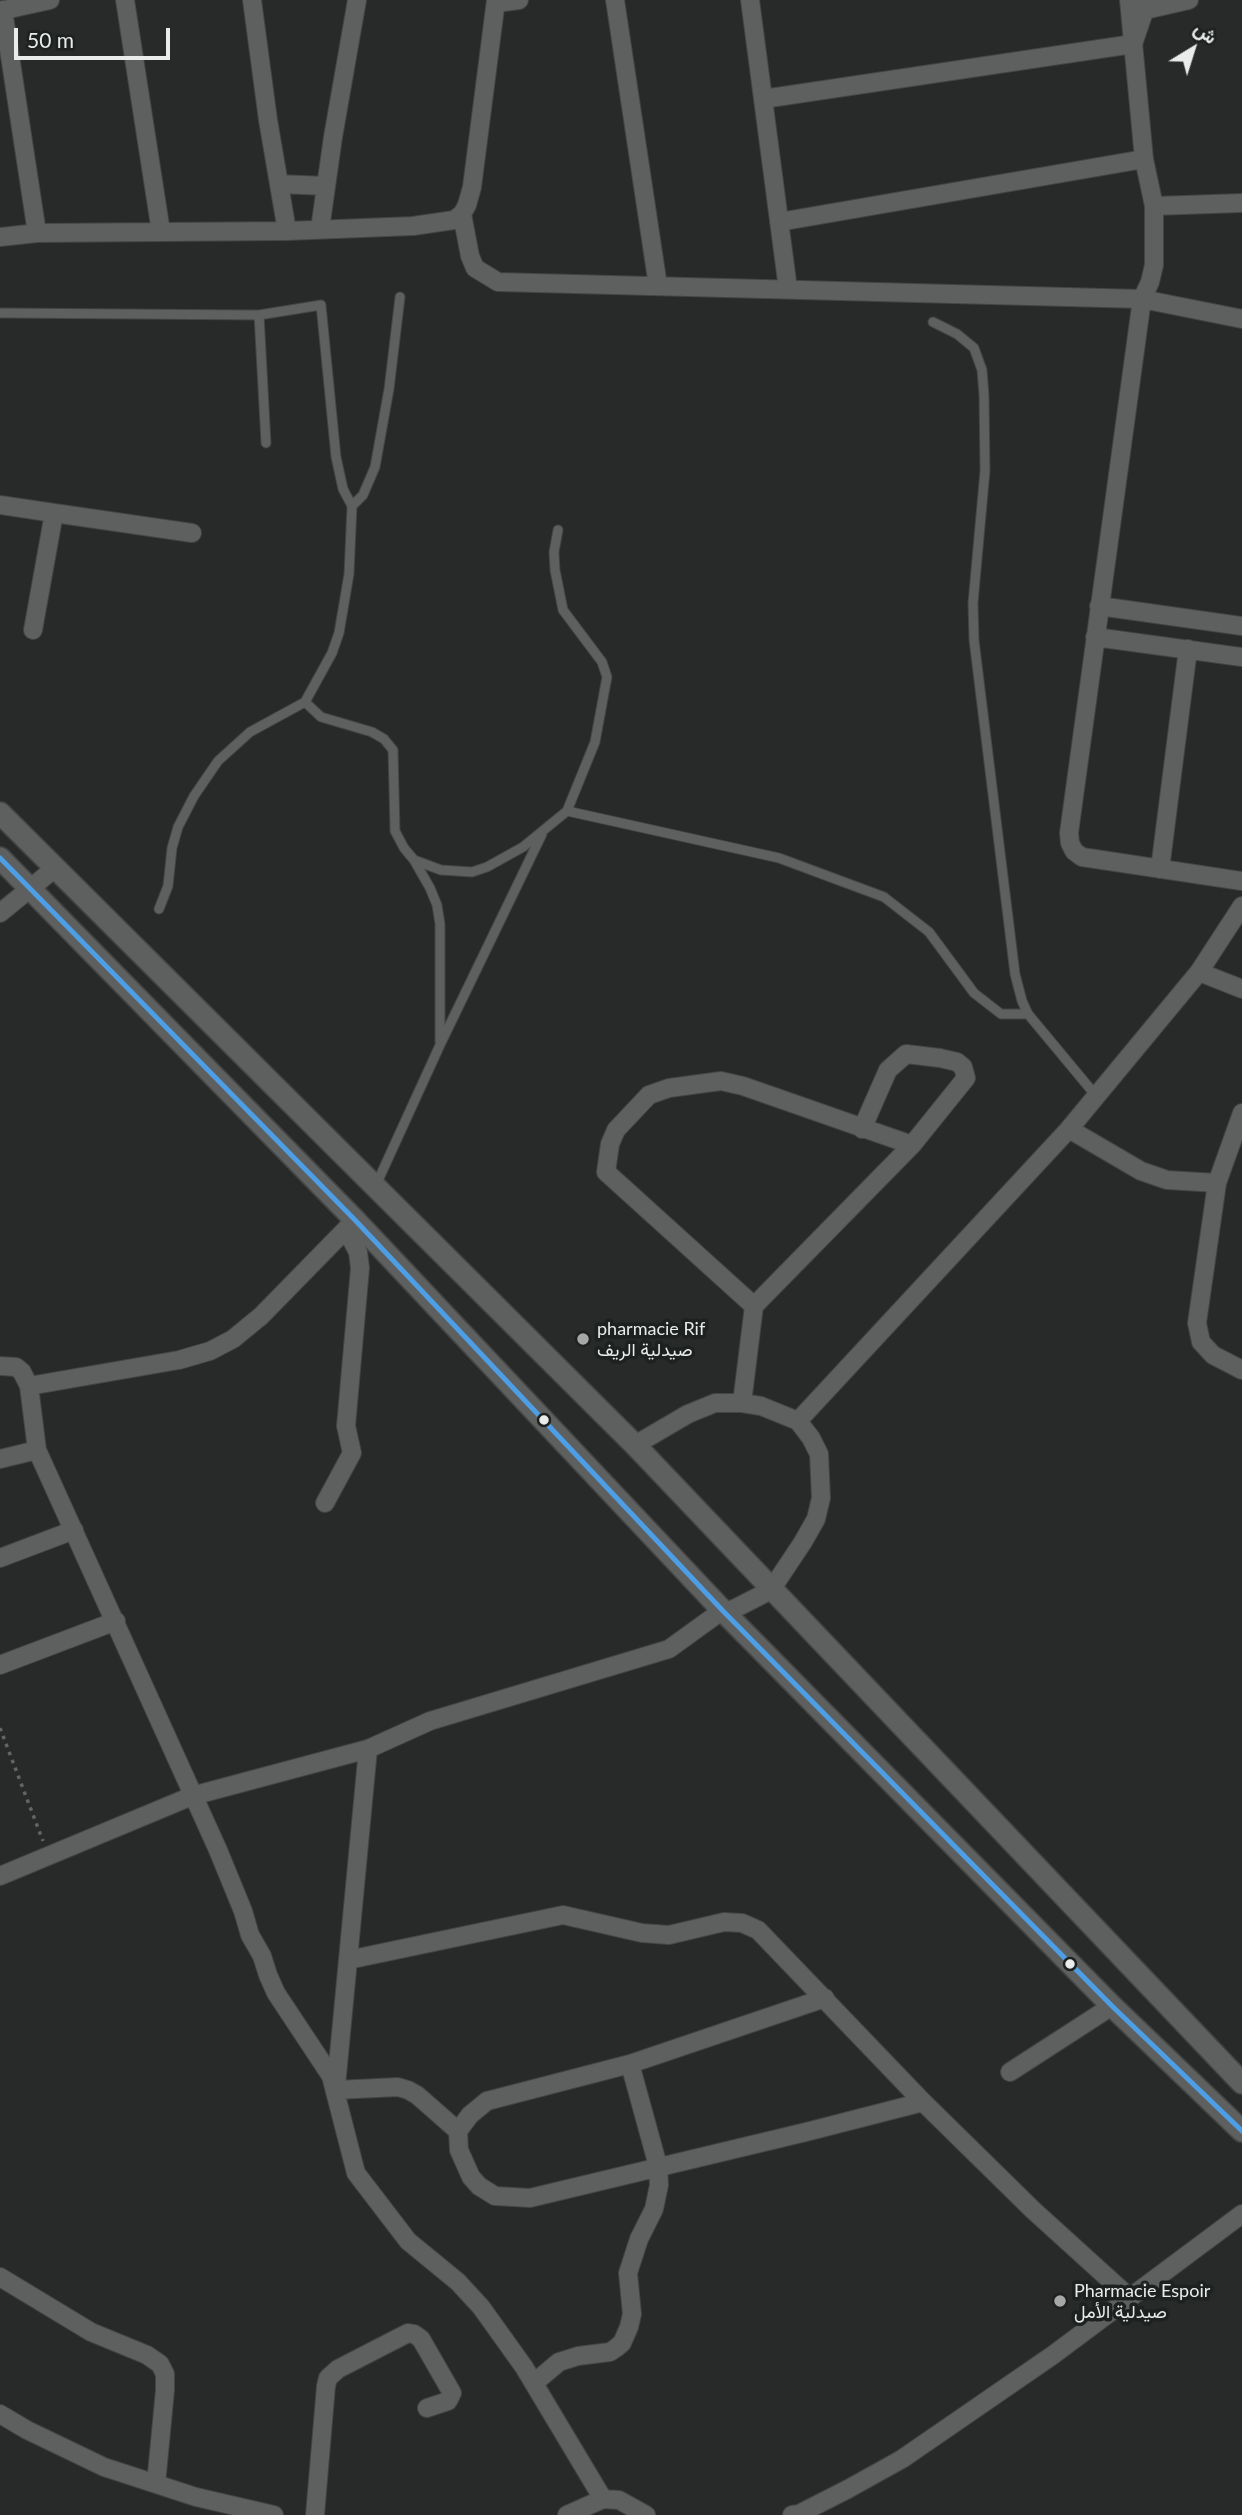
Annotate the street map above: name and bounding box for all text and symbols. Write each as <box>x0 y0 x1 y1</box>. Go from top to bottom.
scale bar <box>18 14 173 58</box>
north arrow <box>1158 14 1228 84</box>
text: ش <box>1190 16 1222 48</box>
text: 50 m <box>27 27 74 52</box>
place label: pharmacie Rif صيدلية الريف <box>597 1318 705 1360</box>
marker: pharmacie Rif صيدلية الريف <box>575 1331 591 1347</box>
unlabelled marker <box>537 1413 551 1427</box>
unlabelled marker <box>1063 1957 1077 1971</box>
place label: Pharmacie Espoir صيدلية الأمل <box>1074 2280 1210 2322</box>
marker: Pharmacie Espoir صيدلية الأمل <box>1052 2293 1068 2309</box>

